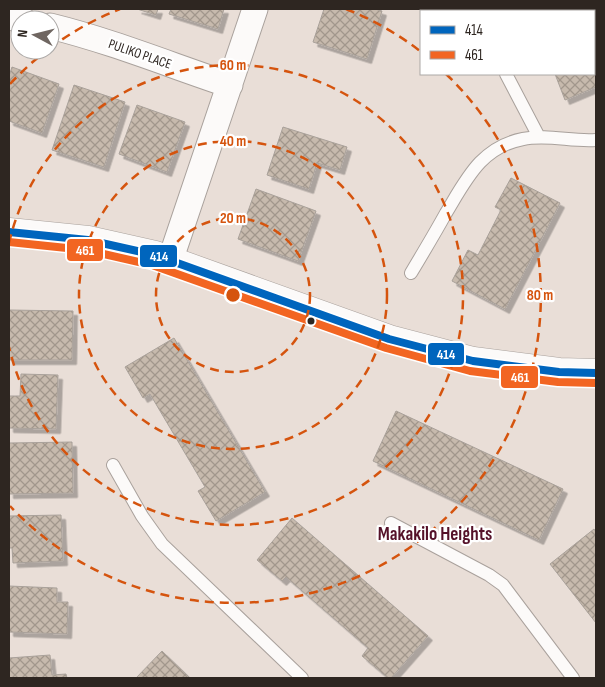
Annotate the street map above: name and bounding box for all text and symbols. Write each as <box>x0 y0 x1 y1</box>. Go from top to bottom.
north arrow <box>10 10 60 60</box>
legend <box>420 10 595 75</box>
text: 414 <box>465 21 483 40</box>
text: N <box>14 29 31 38</box>
street label: PULIKO PLACE <box>106 35 174 73</box>
text: 461 <box>465 46 484 65</box>
text: 60 m <box>220 56 246 75</box>
text: 40 m <box>220 132 246 151</box>
text: 20 m <box>220 209 246 228</box>
line badge: 461 <box>66 238 104 262</box>
text: 461 <box>76 242 95 259</box>
line badge: 414 <box>139 244 178 268</box>
text: 414 <box>150 248 169 265</box>
centre of rings <box>224 286 242 304</box>
text: 80 m <box>527 286 553 305</box>
unlabelled marker <box>306 316 316 326</box>
line badge: 414 <box>427 342 465 366</box>
text: 414 <box>437 346 456 363</box>
line badge: 461 <box>500 365 539 389</box>
text: 461 <box>511 369 530 386</box>
district label: Makakilo Heights <box>378 523 492 546</box>

